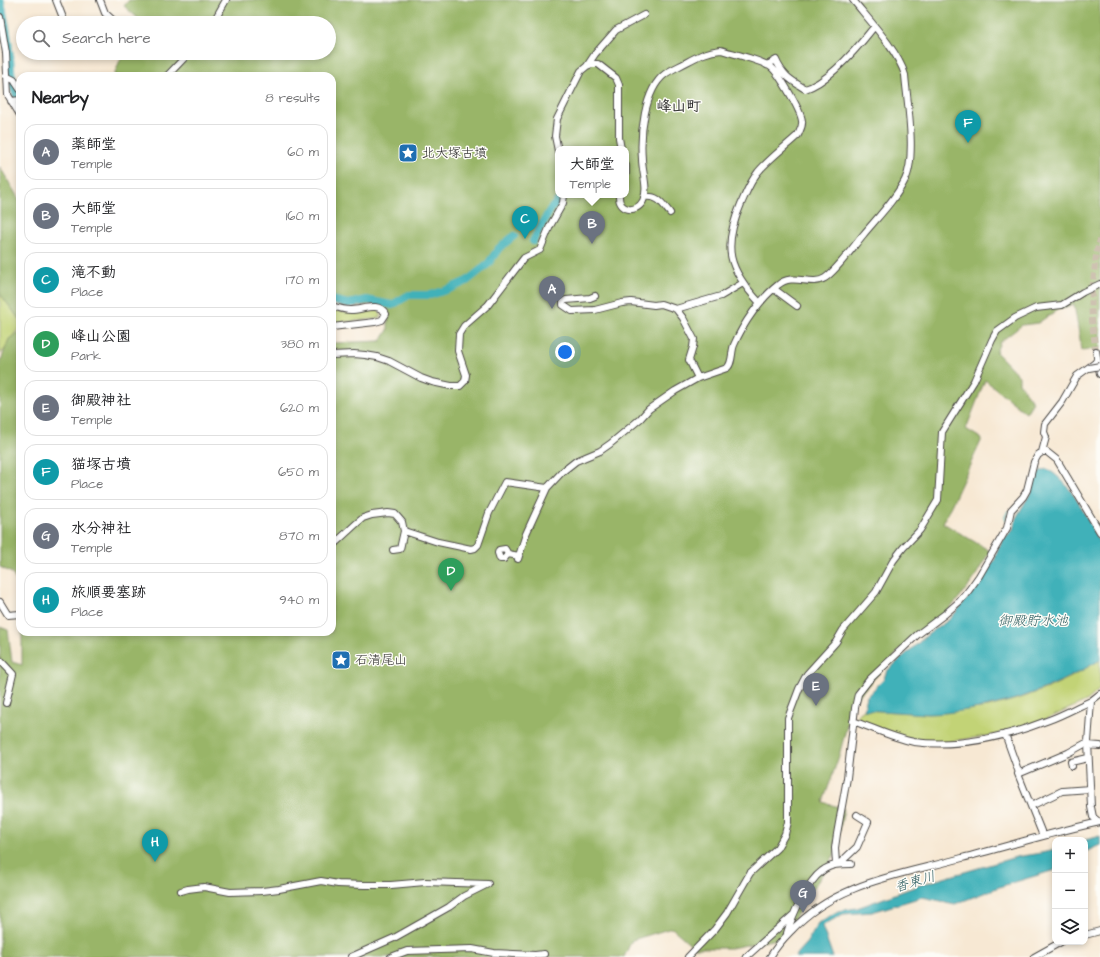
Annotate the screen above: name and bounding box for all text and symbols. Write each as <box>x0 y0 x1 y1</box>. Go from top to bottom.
search box <box>16 16 336 60</box>
icon: search <box>30 27 52 49</box>
text: Search here <box>62 28 151 49</box>
text: Nearby <box>32 86 89 110</box>
text: 8 results <box>265 89 320 107</box>
district label: 峰山町 <box>656 96 702 117</box>
pin: F <box>955 110 981 143</box>
text: 薬師堂 <box>71 134 116 155</box>
place icon: 北大塚古墳 <box>397 142 419 164</box>
text: A <box>42 143 50 161</box>
text: 60 m <box>287 143 319 161</box>
place label: 北大塚古墳 <box>422 144 487 162</box>
popup <box>555 146 629 198</box>
text: 大師堂 <box>569 154 615 175</box>
text: Temple <box>71 155 113 173</box>
text: Temple <box>569 175 611 193</box>
text: 大師堂 <box>71 198 116 219</box>
pin: C <box>512 206 538 239</box>
text: B <box>41 207 51 225</box>
text: 160 m <box>286 207 319 225</box>
pin: B <box>579 211 605 244</box>
text: Temple <box>71 219 113 237</box>
text: 滝不動 <box>71 262 116 283</box>
text: C <box>41 271 51 289</box>
text: 170 m <box>286 271 319 289</box>
pin: A <box>539 276 565 309</box>
text: Place <box>71 283 103 301</box>
text: 峰山公園 <box>71 326 131 347</box>
text: D <box>42 335 50 353</box>
text: 380 m <box>280 335 319 353</box>
your location <box>555 342 575 362</box>
text: Park <box>71 347 101 365</box>
text: 御殿神社 <box>71 390 131 411</box>
text: E <box>42 399 50 417</box>
text: 620 m <box>280 399 319 417</box>
text: Temple <box>71 411 113 429</box>
text: 猫塚古墳 <box>71 454 131 475</box>
text: F <box>41 463 51 481</box>
text: 650 m <box>278 463 319 481</box>
text: Place <box>71 475 103 493</box>
text: 水分神社 <box>71 518 131 539</box>
text: G <box>41 527 51 545</box>
text: 870 m <box>279 527 319 545</box>
text: Temple <box>71 539 113 557</box>
pin: D <box>438 558 464 591</box>
text: 旅順要塞跡 <box>71 582 146 603</box>
text: H <box>42 591 50 609</box>
text: 940 m <box>279 591 319 609</box>
text: Place <box>71 603 103 621</box>
water label: 御殿貯水池 <box>998 611 1069 631</box>
place icon: 石清尾山 <box>330 649 352 671</box>
place label: 石清尾山 <box>355 651 407 669</box>
pin: E <box>803 673 829 706</box>
pin: H <box>142 829 168 862</box>
map controls <box>1052 837 1088 945</box>
button: + <box>1052 837 1088 873</box>
water label: 香東川 <box>892 867 938 897</box>
button: − <box>1052 873 1088 909</box>
pin: G <box>790 880 816 913</box>
button: layers <box>1052 909 1088 945</box>

